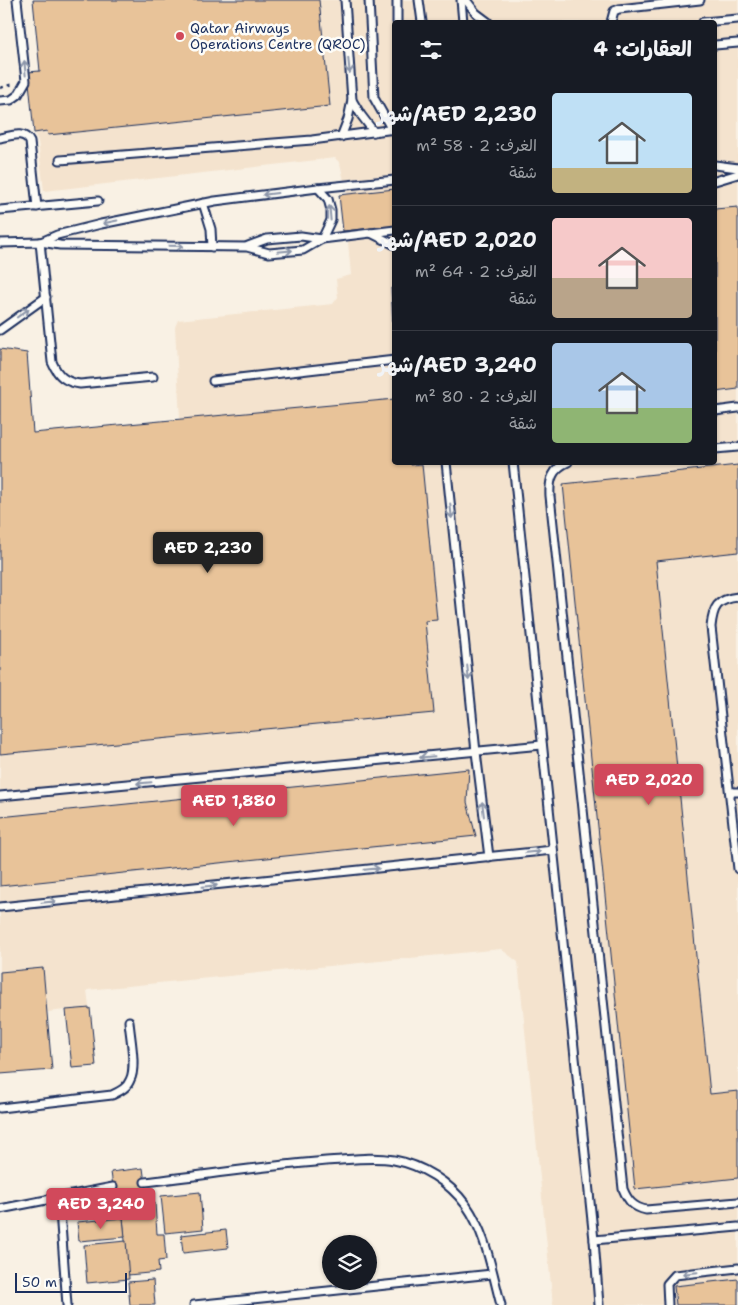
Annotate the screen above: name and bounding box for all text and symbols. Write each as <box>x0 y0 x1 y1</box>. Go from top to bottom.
place label: Qatar Airways Operations Centre (QROC) <box>190 19 366 53</box>
marker: Qatar Airways Operations Centre (QROC) <box>174 30 186 42</box>
text: العقارات: 4 <box>593 35 692 63</box>
icon: filters <box>417 36 445 64</box>
one-way arrow <box>344 58 354 74</box>
one-way arrow <box>20 60 30 76</box>
text: AED 2,230/شهر <box>377 100 537 128</box>
icon: home <box>592 113 652 173</box>
text: الغرف: 2 · 58 m² <box>416 135 537 156</box>
text: شقة <box>509 162 537 183</box>
one-way arrow <box>262 189 278 199</box>
one-way arrow <box>325 205 335 221</box>
one-way arrow <box>103 218 119 227</box>
text: AED 2,020/شهر <box>379 226 537 254</box>
icon: home <box>592 238 652 298</box>
one-way arrow <box>168 241 184 251</box>
one-way arrow <box>277 246 293 256</box>
text: الغرف: 2 · 64 m² <box>415 261 537 282</box>
text: شقة <box>509 288 537 309</box>
one-way arrow <box>16 308 30 318</box>
text: AED 3,240/شهر <box>378 351 537 379</box>
icon: home <box>592 363 652 423</box>
text: الغرف: 2 · 80 m² <box>415 386 537 407</box>
text: شقة <box>509 413 537 434</box>
one-way arrow <box>446 503 456 519</box>
pin: AED 2,230 <box>151 532 265 574</box>
text: AED 2,230 <box>164 537 252 558</box>
one-way arrow <box>463 664 473 680</box>
one-way arrow <box>420 752 436 761</box>
pin: AED 2,020 <box>592 764 706 806</box>
text: AED 2,020 <box>605 769 693 790</box>
one-way arrow <box>136 778 152 788</box>
pin: AED 1,880 <box>177 784 291 827</box>
text: AED 1,880 <box>192 790 276 811</box>
one-way arrow <box>478 801 488 817</box>
one-way arrow <box>525 848 541 857</box>
one-way arrow <box>364 864 380 874</box>
one-way arrow <box>202 881 218 890</box>
one-way arrow <box>40 897 56 907</box>
pin: AED 3,240 <box>44 1188 158 1230</box>
text: AED 3,240 <box>57 1193 145 1214</box>
map controls <box>322 1235 377 1290</box>
button: layers <box>322 1235 377 1290</box>
one-way arrow <box>682 1268 698 1278</box>
scale bar <box>15 1270 128 1293</box>
text: 50 m <box>22 1273 57 1291</box>

